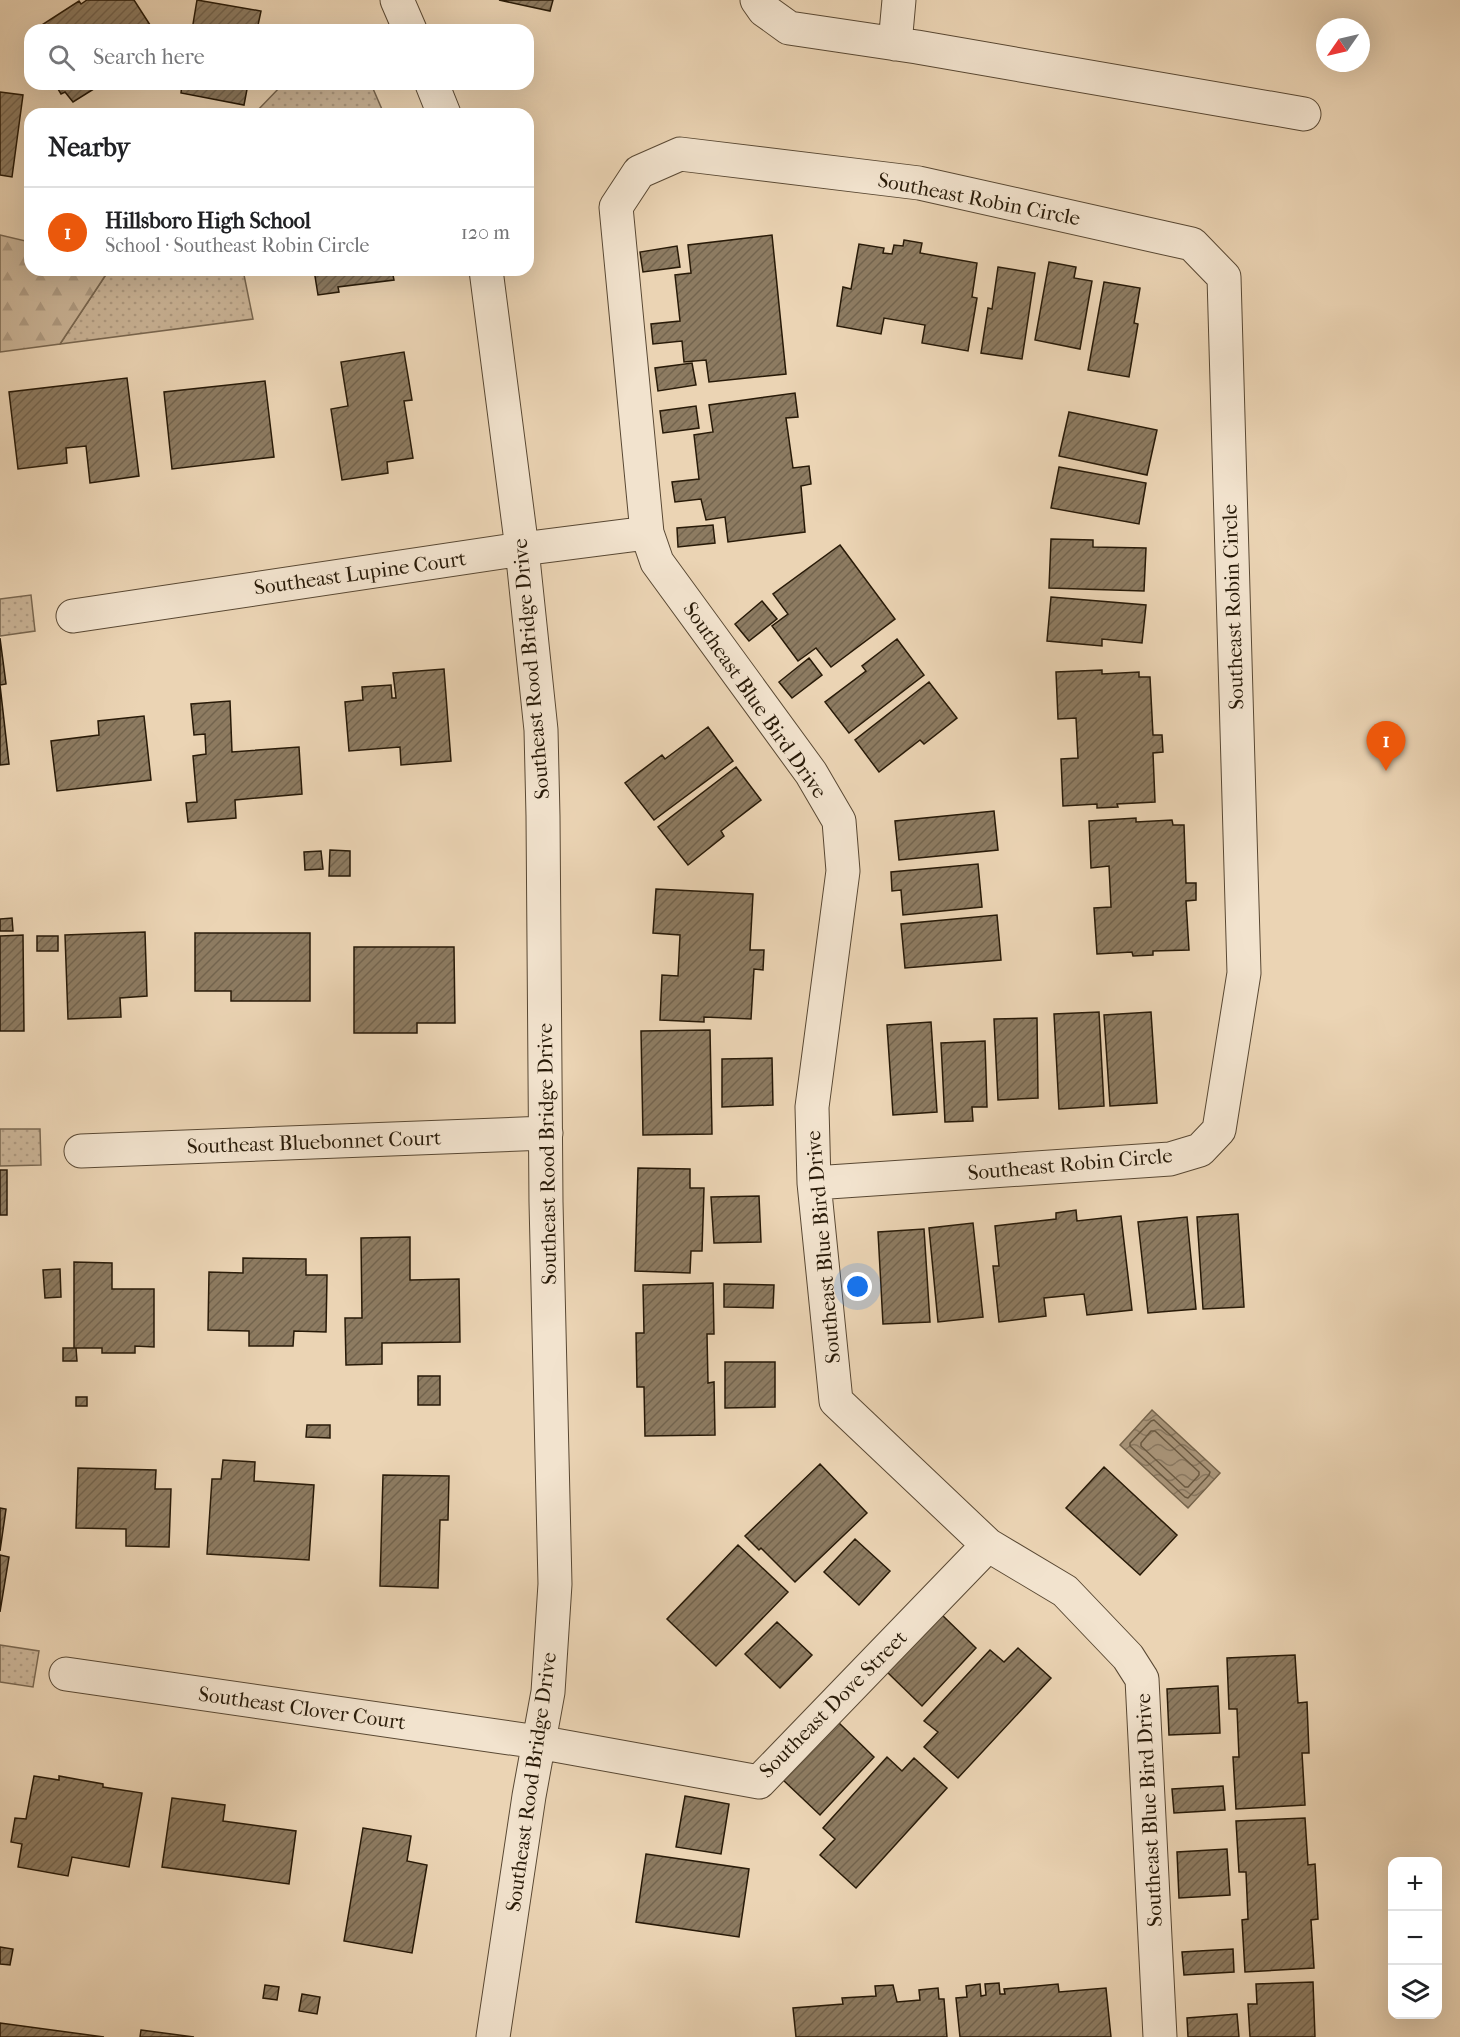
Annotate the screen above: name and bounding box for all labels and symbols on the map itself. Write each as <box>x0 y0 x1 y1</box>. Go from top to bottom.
north arrow <box>1316 18 1370 72</box>
street label: Southeast Robin Circle <box>876 168 1082 230</box>
street label: Southeast Robin Circle <box>1217 504 1249 710</box>
street label: Southeast Rood Bridge Drive <box>508 538 554 800</box>
street label: Southeast Lupine Court <box>252 546 468 600</box>
street label: Southeast Blue Bird Drive <box>678 597 832 803</box>
pin: 1 <box>1366 722 1406 771</box>
street label: Southeast Rood Bridge Drive <box>533 1023 561 1285</box>
street label: Southeast Bluebonnet Court <box>186 1126 442 1158</box>
street label: Southeast Blue Bird Drive <box>801 1129 845 1365</box>
street label: Southeast Robin Circle <box>966 1143 1174 1185</box>
your location <box>843 1272 872 1301</box>
street label: Southeast Dove Street <box>754 1625 912 1783</box>
street label: Southeast Rood Bridge Drive <box>501 1651 561 1913</box>
street label: Southeast Clover Court <box>197 1682 408 1735</box>
street label: Southeast Blue Bird Drive <box>1131 1693 1167 1927</box>

